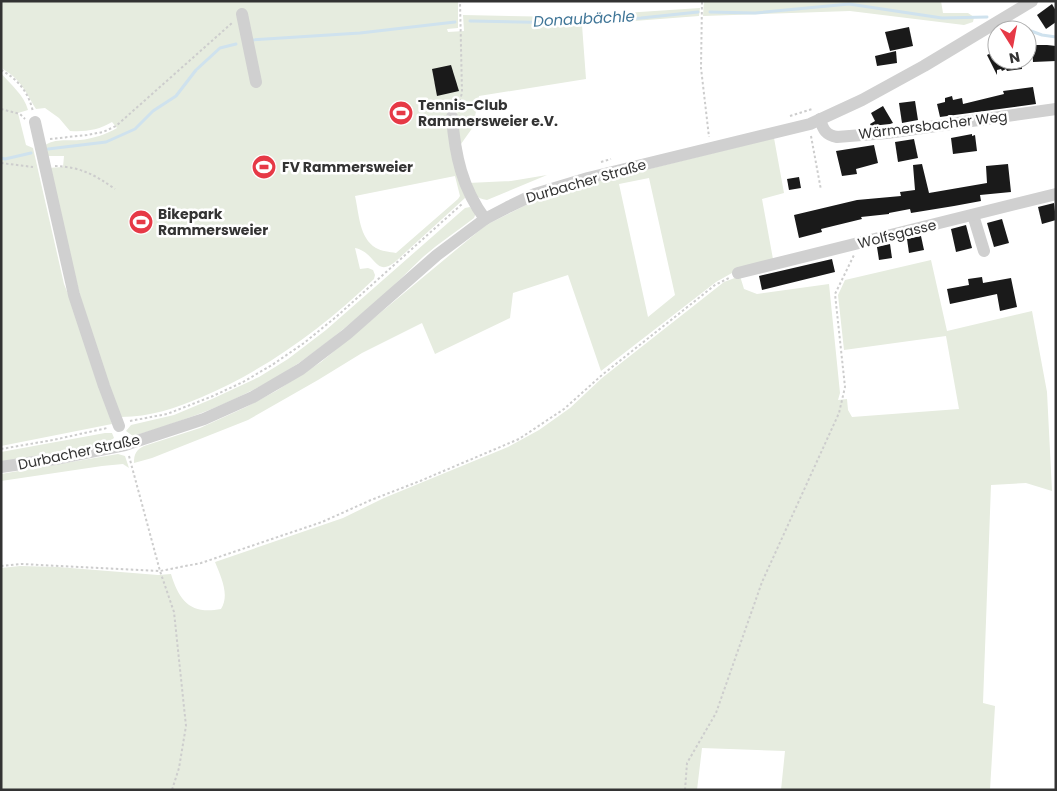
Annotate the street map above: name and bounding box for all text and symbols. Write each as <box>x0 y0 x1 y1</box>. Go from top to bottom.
water label: Donaubächle <box>533 5 635 32</box>
north arrow <box>987 20 1037 70</box>
text: N <box>1007 47 1022 69</box>
place label: Tennis-Club Rammersweier e.V. <box>418 95 558 131</box>
sports icon: Tennis-Club Rammersweier e.V. <box>388 100 414 126</box>
street label: Wärmersbacher Weg <box>857 106 1009 144</box>
sports icon: FV Rammersweier <box>251 154 277 180</box>
street label: Durbacher Straße <box>523 154 649 208</box>
place label: FV Rammersweier <box>282 157 413 177</box>
place label: Bikepark Rammersweier <box>158 204 268 240</box>
sports icon: Bikepark Rammersweier <box>128 209 154 235</box>
street label: Wolfsgasse <box>856 215 939 253</box>
street label: Durbacher Straße <box>16 429 142 475</box>

